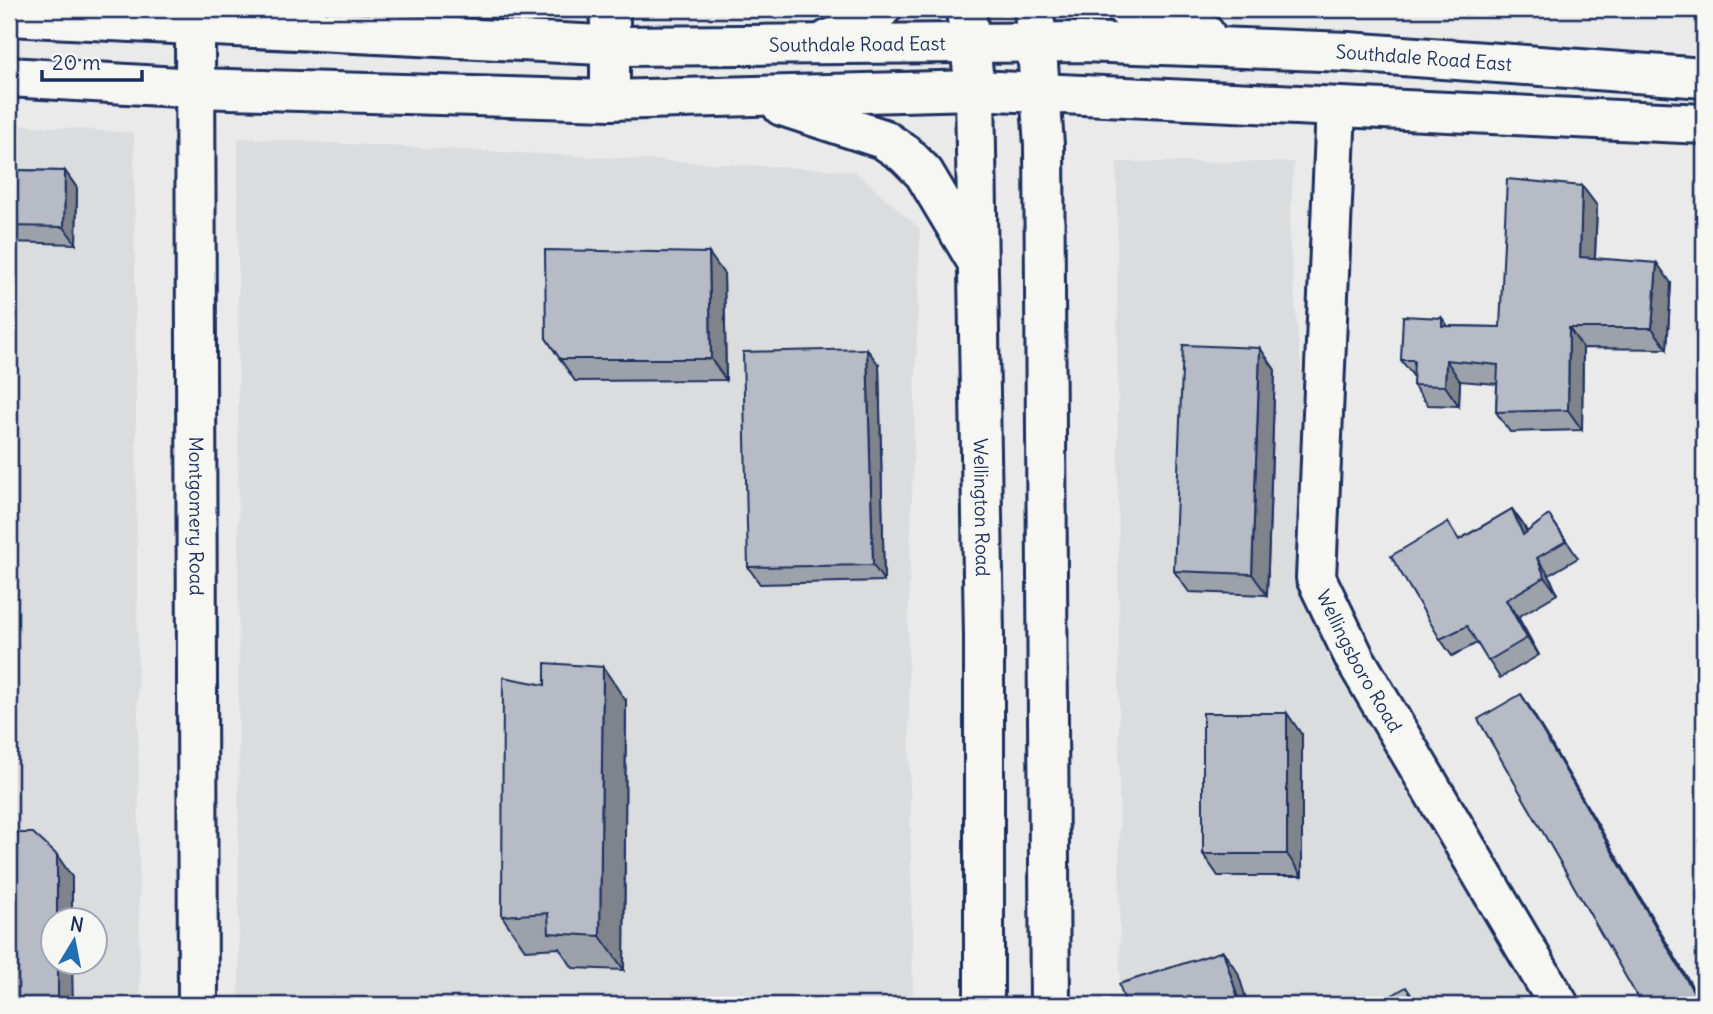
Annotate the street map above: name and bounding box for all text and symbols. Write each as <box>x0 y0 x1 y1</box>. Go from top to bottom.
street label: Southdale Road East <box>769 31 946 57</box>
scale bar <box>42 38 142 82</box>
street label: Southdale Road East <box>1335 40 1513 76</box>
text: 20 m <box>52 49 101 76</box>
street label: Montgomery Road <box>184 436 209 596</box>
street label: Wellington Road <box>969 438 995 577</box>
street label: Wellingsboro Road <box>1311 586 1407 737</box>
north arrow <box>38 906 108 976</box>
text: N <box>68 911 86 937</box>

